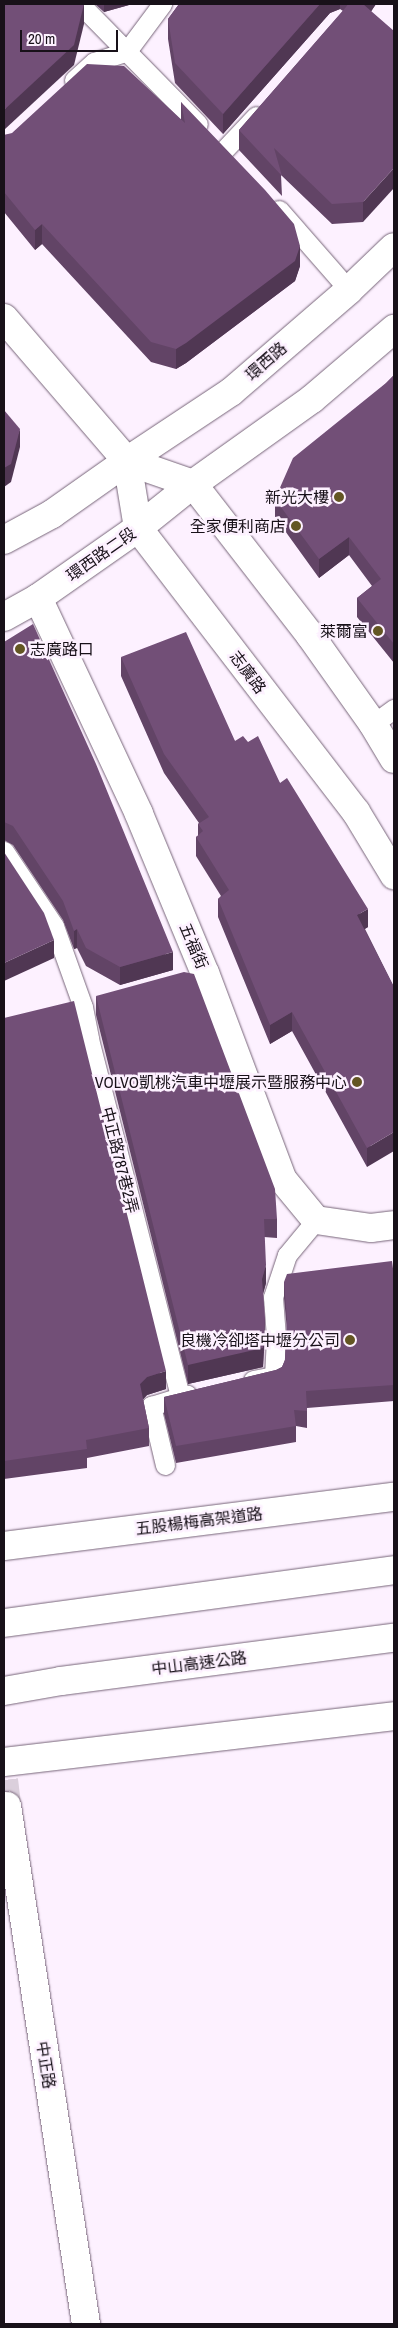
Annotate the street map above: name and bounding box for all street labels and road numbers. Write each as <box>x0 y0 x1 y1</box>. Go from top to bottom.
street label: 環西路 <box>242 338 290 384</box>
street label: 環西路二段 <box>63 523 139 585</box>
street label: 志廣路 <box>226 647 270 697</box>
street label: 五福街 <box>176 920 212 972</box>
street label: 中正路787巷2弄 <box>97 1105 143 1215</box>
street label: 五股楊梅高架道路 <box>134 1504 264 1538</box>
street label: 中山高速公路 <box>150 1648 248 1678</box>
street label: 中正路 <box>33 2040 59 2090</box>

